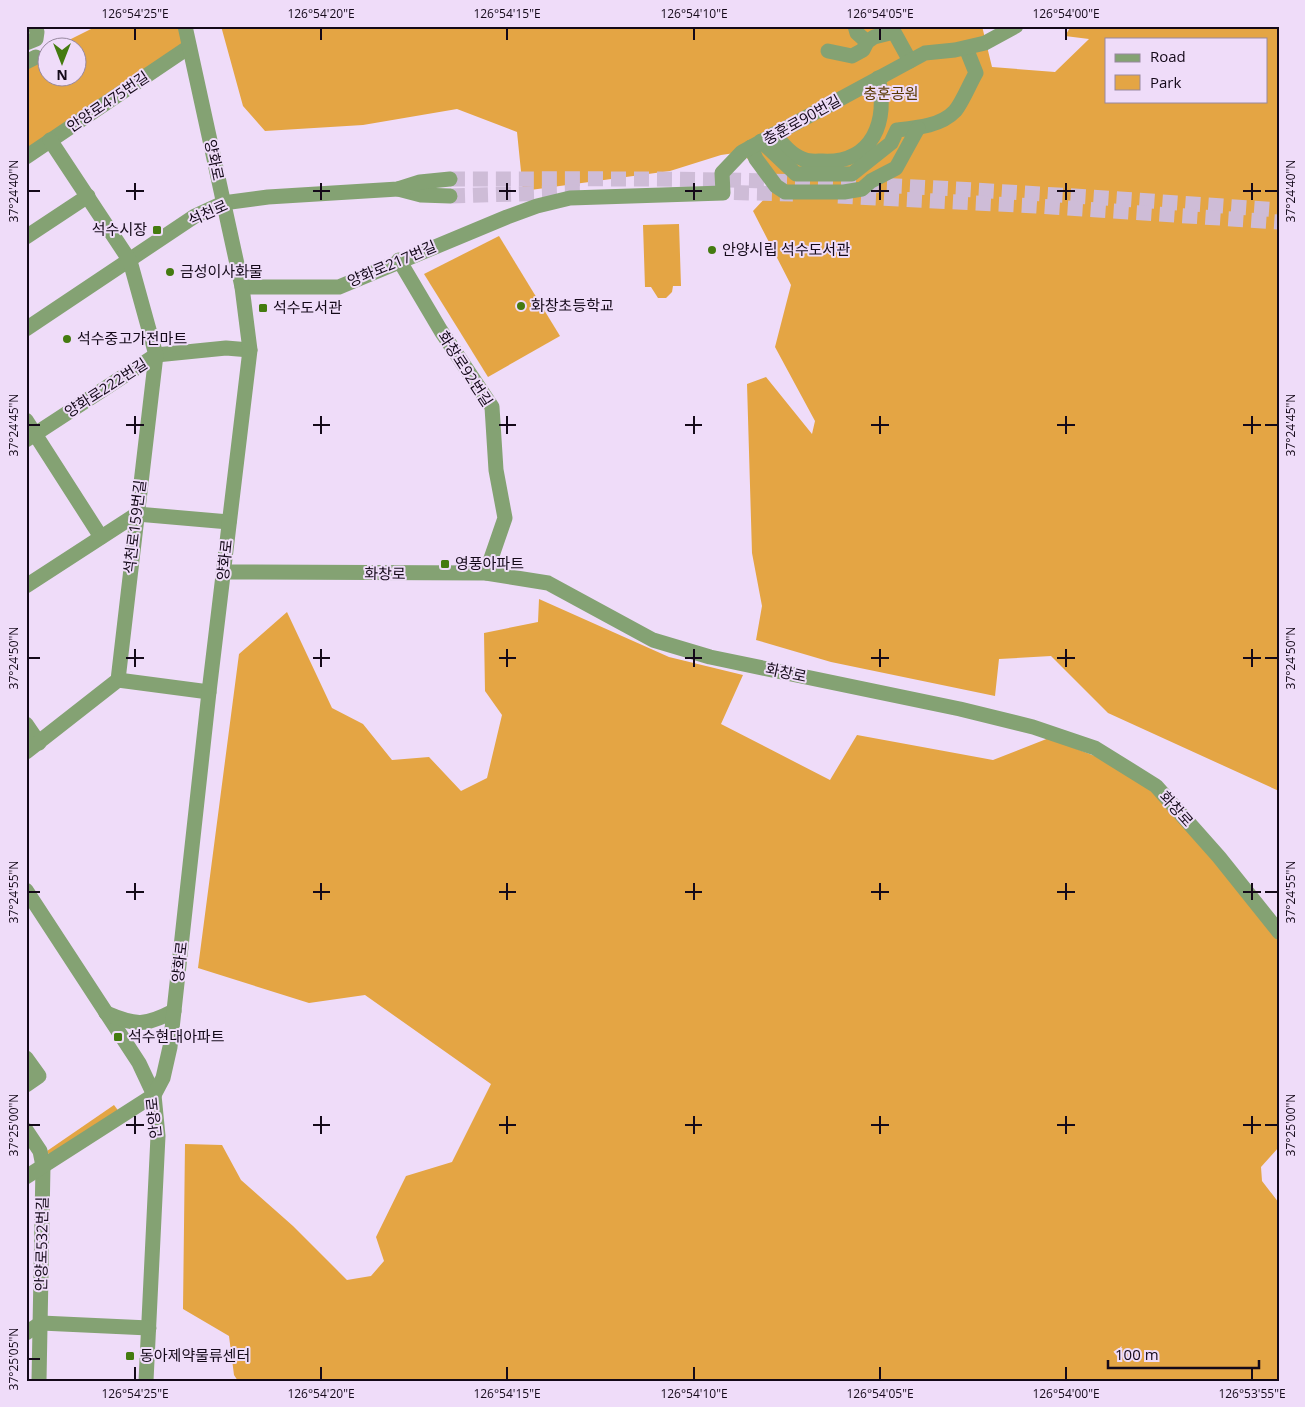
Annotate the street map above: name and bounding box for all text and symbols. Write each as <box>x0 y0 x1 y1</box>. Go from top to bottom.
text: 126°54'25"E <box>101 5 169 22</box>
text: 126°54'20"E <box>287 5 355 22</box>
text: 126°54'15"E <box>473 5 541 22</box>
text: 126°54'10"E <box>660 5 728 22</box>
text: 126°54'05"E <box>846 5 914 22</box>
text: 126°54'00"E <box>1032 5 1100 22</box>
north arrow <box>38 38 88 88</box>
legend <box>1105 38 1268 102</box>
text: Road <box>1150 46 1186 66</box>
text: N <box>56 66 68 85</box>
street label: 안양로475번길 <box>63 66 152 136</box>
text: Park <box>1150 72 1181 92</box>
park label: 충훈공원 <box>863 83 919 103</box>
street label: 충훈로90번길 <box>759 89 844 149</box>
street label: 양화로 <box>201 137 229 182</box>
text: 37°24'40"N <box>5 160 22 222</box>
text: 37°24'40"N <box>1282 160 1299 222</box>
street label: 석천로 <box>185 195 231 230</box>
place label: 석수시장 <box>92 219 147 239</box>
marker: 석수시장 <box>151 224 163 236</box>
street label: 양화로217번길 <box>344 235 439 291</box>
place label: 안양시립 석수도서관 <box>722 239 850 259</box>
marker: 안양시립 석수도서관 <box>706 244 718 256</box>
place label: 금성이사화물 <box>180 261 263 281</box>
marker: 금성이사화물 <box>164 266 176 278</box>
place label: 화창초등학교 <box>531 295 614 315</box>
place label: 석수도서관 <box>273 297 342 317</box>
marker: 화창초등학교 <box>515 300 527 312</box>
marker: 석수도서관 <box>257 302 269 314</box>
street label: 화창로92번길 <box>434 327 498 410</box>
place label: 석수중고가전마트 <box>77 328 188 348</box>
marker: 석수중고가전마트 <box>61 333 73 345</box>
street label: 양화로222번길 <box>60 353 151 421</box>
text: 37°24'45"N <box>5 394 22 456</box>
text: 37°24'45"N <box>1282 394 1299 456</box>
street label: 석천로159번길 <box>118 479 150 575</box>
street label: 양화로 <box>212 538 236 582</box>
place label: 영풍아파트 <box>455 553 524 573</box>
marker: 영풍아파트 <box>439 558 451 570</box>
street label: 화창로 <box>364 563 406 583</box>
text: 37°24'50"N <box>5 627 22 689</box>
text: 37°24'50"N <box>1282 627 1299 689</box>
street label: 화창로 <box>764 658 809 686</box>
street label: 화창로 <box>1155 786 1198 830</box>
text: 37°24'55"N <box>5 861 22 923</box>
text: 37°24'55"N <box>1282 861 1299 923</box>
street label: 양화로 <box>167 940 191 984</box>
place label: 석수현대아파트 <box>128 1026 225 1046</box>
marker: 석수현대아파트 <box>112 1031 124 1043</box>
text: 37°25'00"N <box>5 1094 22 1156</box>
text: 37°25'00"N <box>1282 1094 1299 1156</box>
street label: 안양로 <box>141 1096 165 1140</box>
street label: 안양로532번길 <box>30 1196 52 1292</box>
text: 37°25'05"N <box>5 1328 22 1390</box>
scale bar <box>1108 1337 1259 1369</box>
text: 100 m <box>1115 1344 1159 1364</box>
place label: 동아제약물류센터 <box>140 1345 250 1365</box>
marker: 동아제약물류센터 <box>124 1350 136 1362</box>
text: 126°54'25"E <box>101 1385 169 1402</box>
text: 126°54'20"E <box>287 1385 355 1402</box>
text: 126°54'15"E <box>473 1385 541 1402</box>
text: 126°54'10"E <box>660 1385 728 1402</box>
text: 126°54'05"E <box>846 1385 914 1402</box>
text: 126°54'00"E <box>1032 1385 1100 1402</box>
text: 126°53'55"E <box>1218 1385 1286 1402</box>

